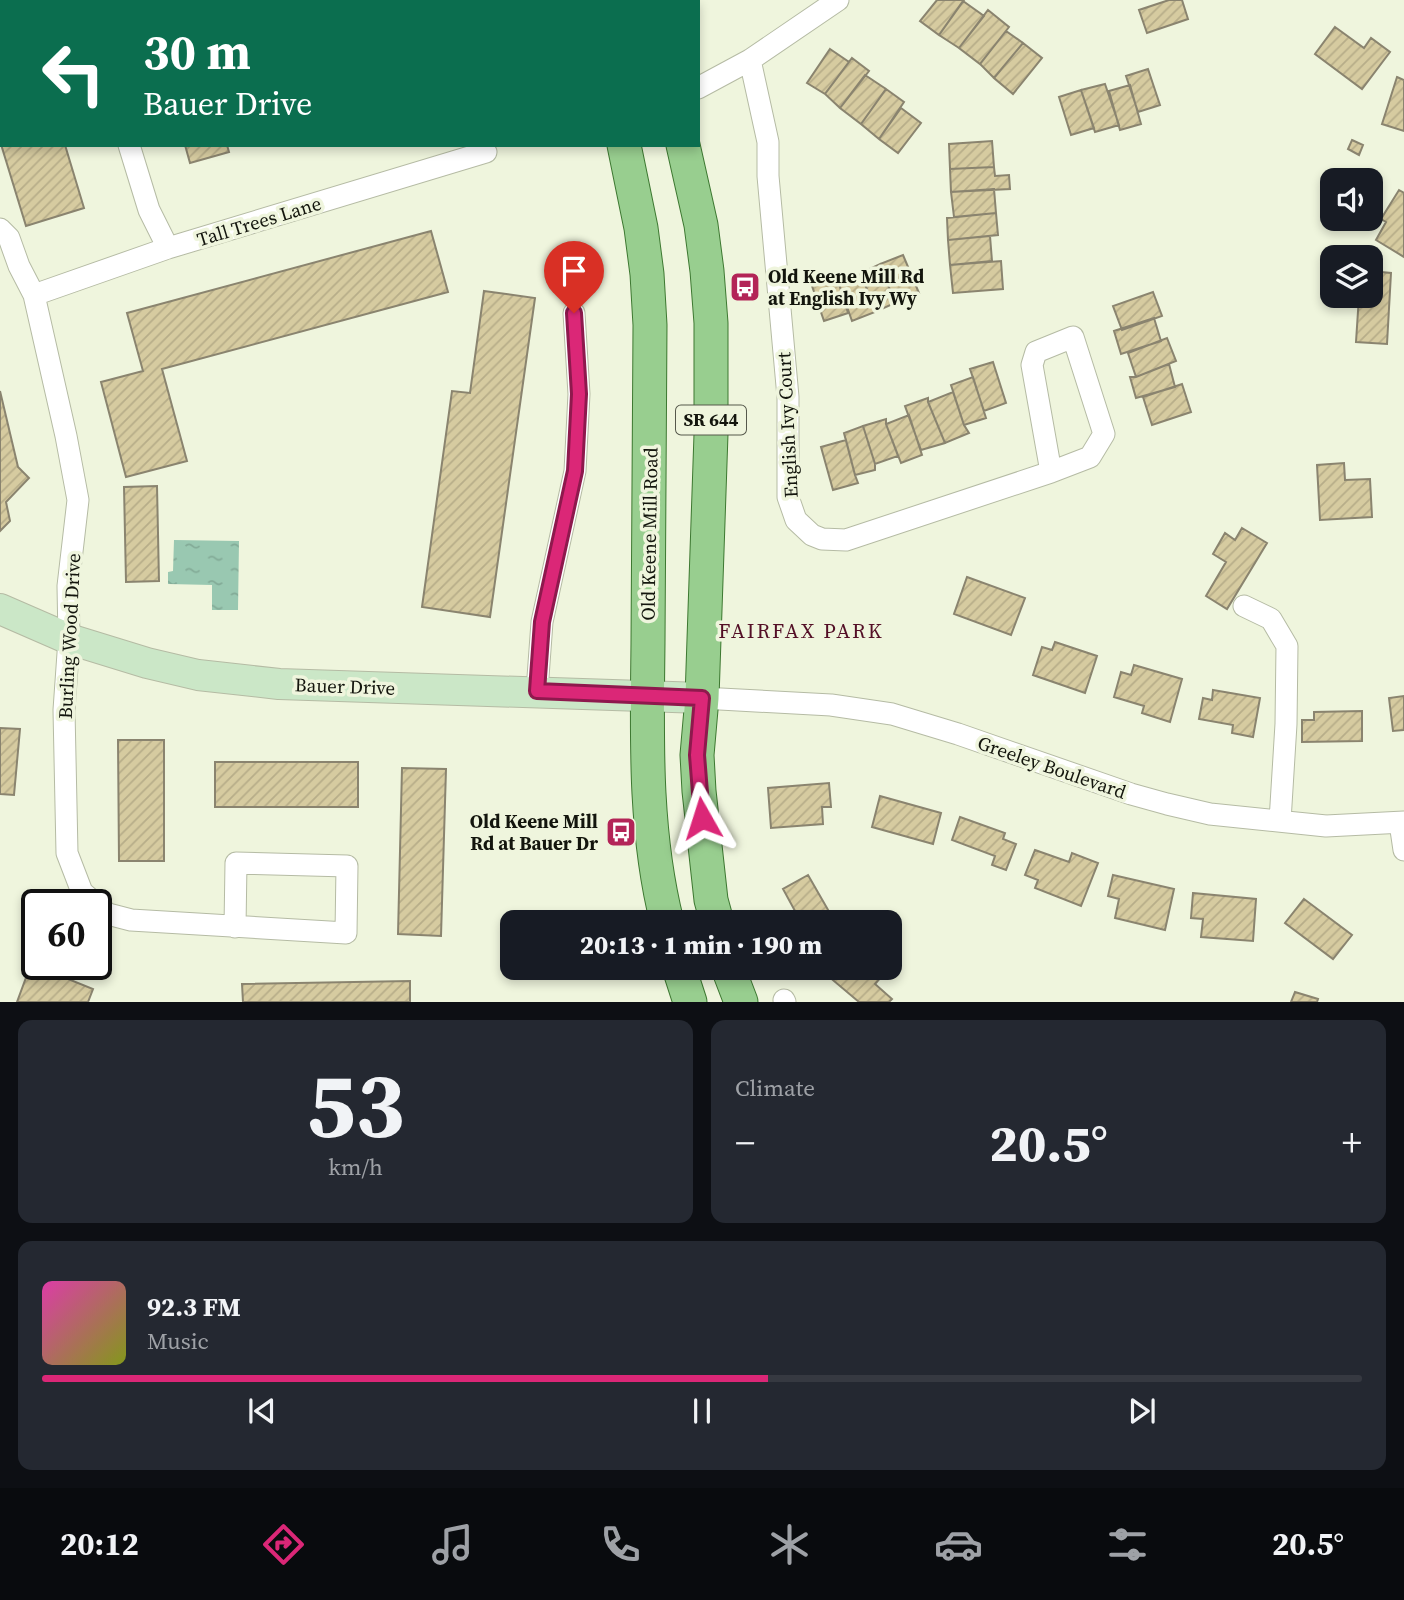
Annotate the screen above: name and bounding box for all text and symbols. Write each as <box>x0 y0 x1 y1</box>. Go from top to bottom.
text: 30 m <box>143 18 251 85</box>
icon: left <box>28 28 119 119</box>
text: Bauer Drive <box>143 82 312 126</box>
map controls <box>1320 168 1383 308</box>
button: sound <box>1320 168 1383 231</box>
street label: Tall Trees Lane <box>194 190 324 252</box>
pin <box>544 241 604 313</box>
button: layers <box>1320 245 1383 308</box>
icon: arrive <box>555 252 593 290</box>
place label: Old Keene Mill Rd at English Ivy Wy <box>768 263 924 311</box>
bus stop icon: Old Keene Mill Rd at English Ivy Wy <box>728 270 762 304</box>
street label: English Ivy Court <box>770 351 804 499</box>
road number: SR 644 <box>676 406 746 434</box>
street label: Old Keene Mill Road <box>634 447 664 621</box>
street label: Burling Wood Drive <box>52 553 86 719</box>
district label: FAIRFAX PARK <box>718 616 884 645</box>
street label: Bauer Drive <box>294 671 396 701</box>
street label: Greeley Boulevard <box>974 729 1130 805</box>
position arrow <box>665 781 739 855</box>
place label: Old Keene Mill Rd at Bauer Dr <box>470 808 598 856</box>
bus stop icon: Old Keene Mill Rd at Bauer Dr <box>604 815 638 849</box>
speed limit sign: 60 <box>21 889 112 980</box>
text: 20:13 · 1 min · 190 m <box>580 927 822 963</box>
text: 53 <box>306 1043 405 1167</box>
text: Climate <box>735 1072 815 1104</box>
text: 20.5° <box>989 1107 1108 1178</box>
text: − <box>735 1117 755 1169</box>
text: + <box>1342 1117 1362 1169</box>
text: km/h <box>328 1151 383 1183</box>
text: 92.3 FM <box>147 1289 241 1325</box>
text: Music <box>147 1325 209 1357</box>
icon: previous <box>243 1392 281 1430</box>
icon: pause <box>683 1392 721 1430</box>
icon: next <box>1123 1392 1161 1430</box>
icon: directions <box>259 1520 308 1569</box>
icon: music <box>428 1520 477 1569</box>
icon: phone <box>596 1520 645 1569</box>
icon: climate <box>765 1520 814 1569</box>
icon: car <box>934 1520 983 1569</box>
icon: filters <box>1103 1520 1152 1569</box>
text: 20:12 <box>60 1522 139 1566</box>
text: 20.5° <box>1272 1522 1344 1566</box>

